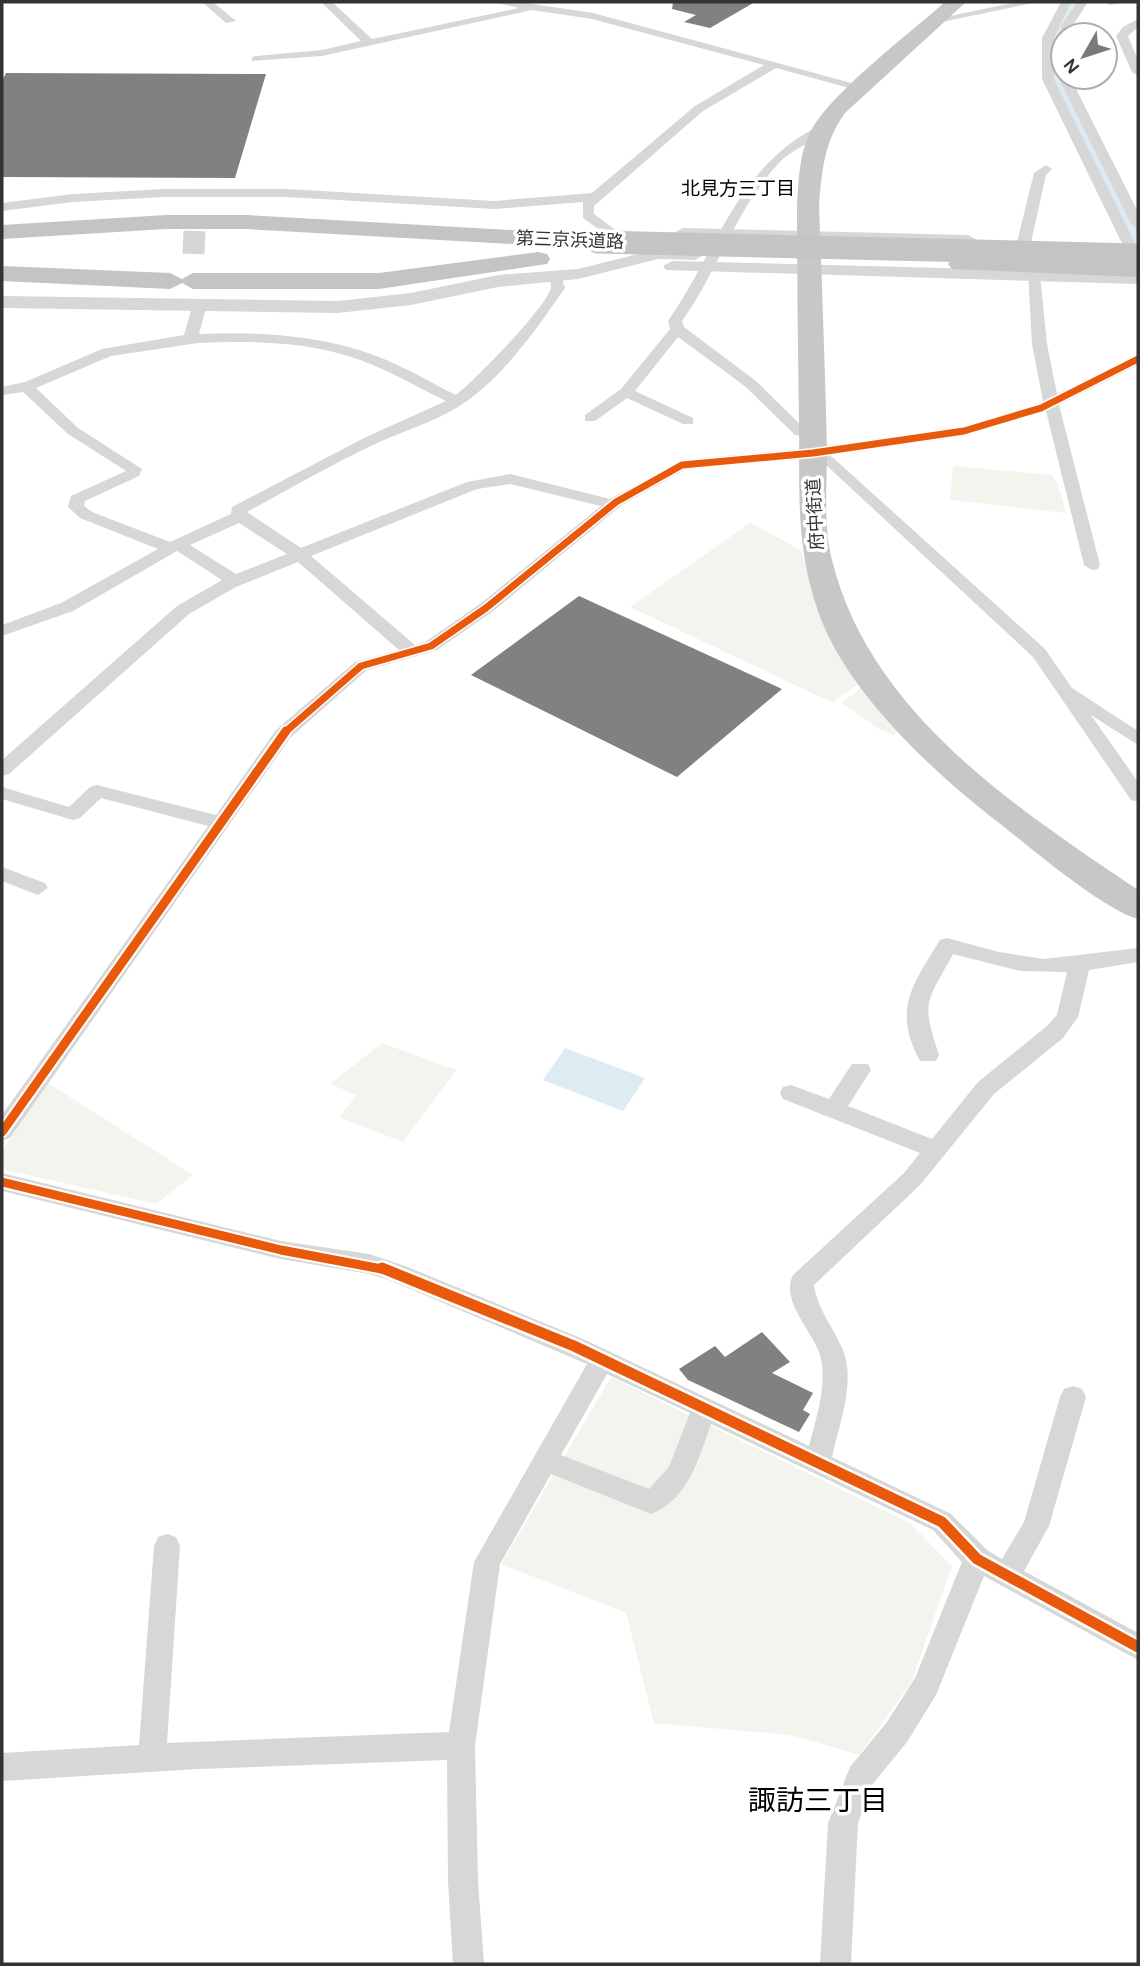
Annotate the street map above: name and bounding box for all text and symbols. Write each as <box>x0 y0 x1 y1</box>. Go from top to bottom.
north arrow <box>1049 21 1119 91</box>
text: N <box>1059 54 1084 78</box>
district label: 北見方三丁目 <box>681 178 795 200</box>
street label: 第三京浜道路 <box>516 227 624 253</box>
street label: 府中街道 <box>802 477 828 551</box>
district label: 諏訪三丁目 <box>748 1784 888 1817</box>

